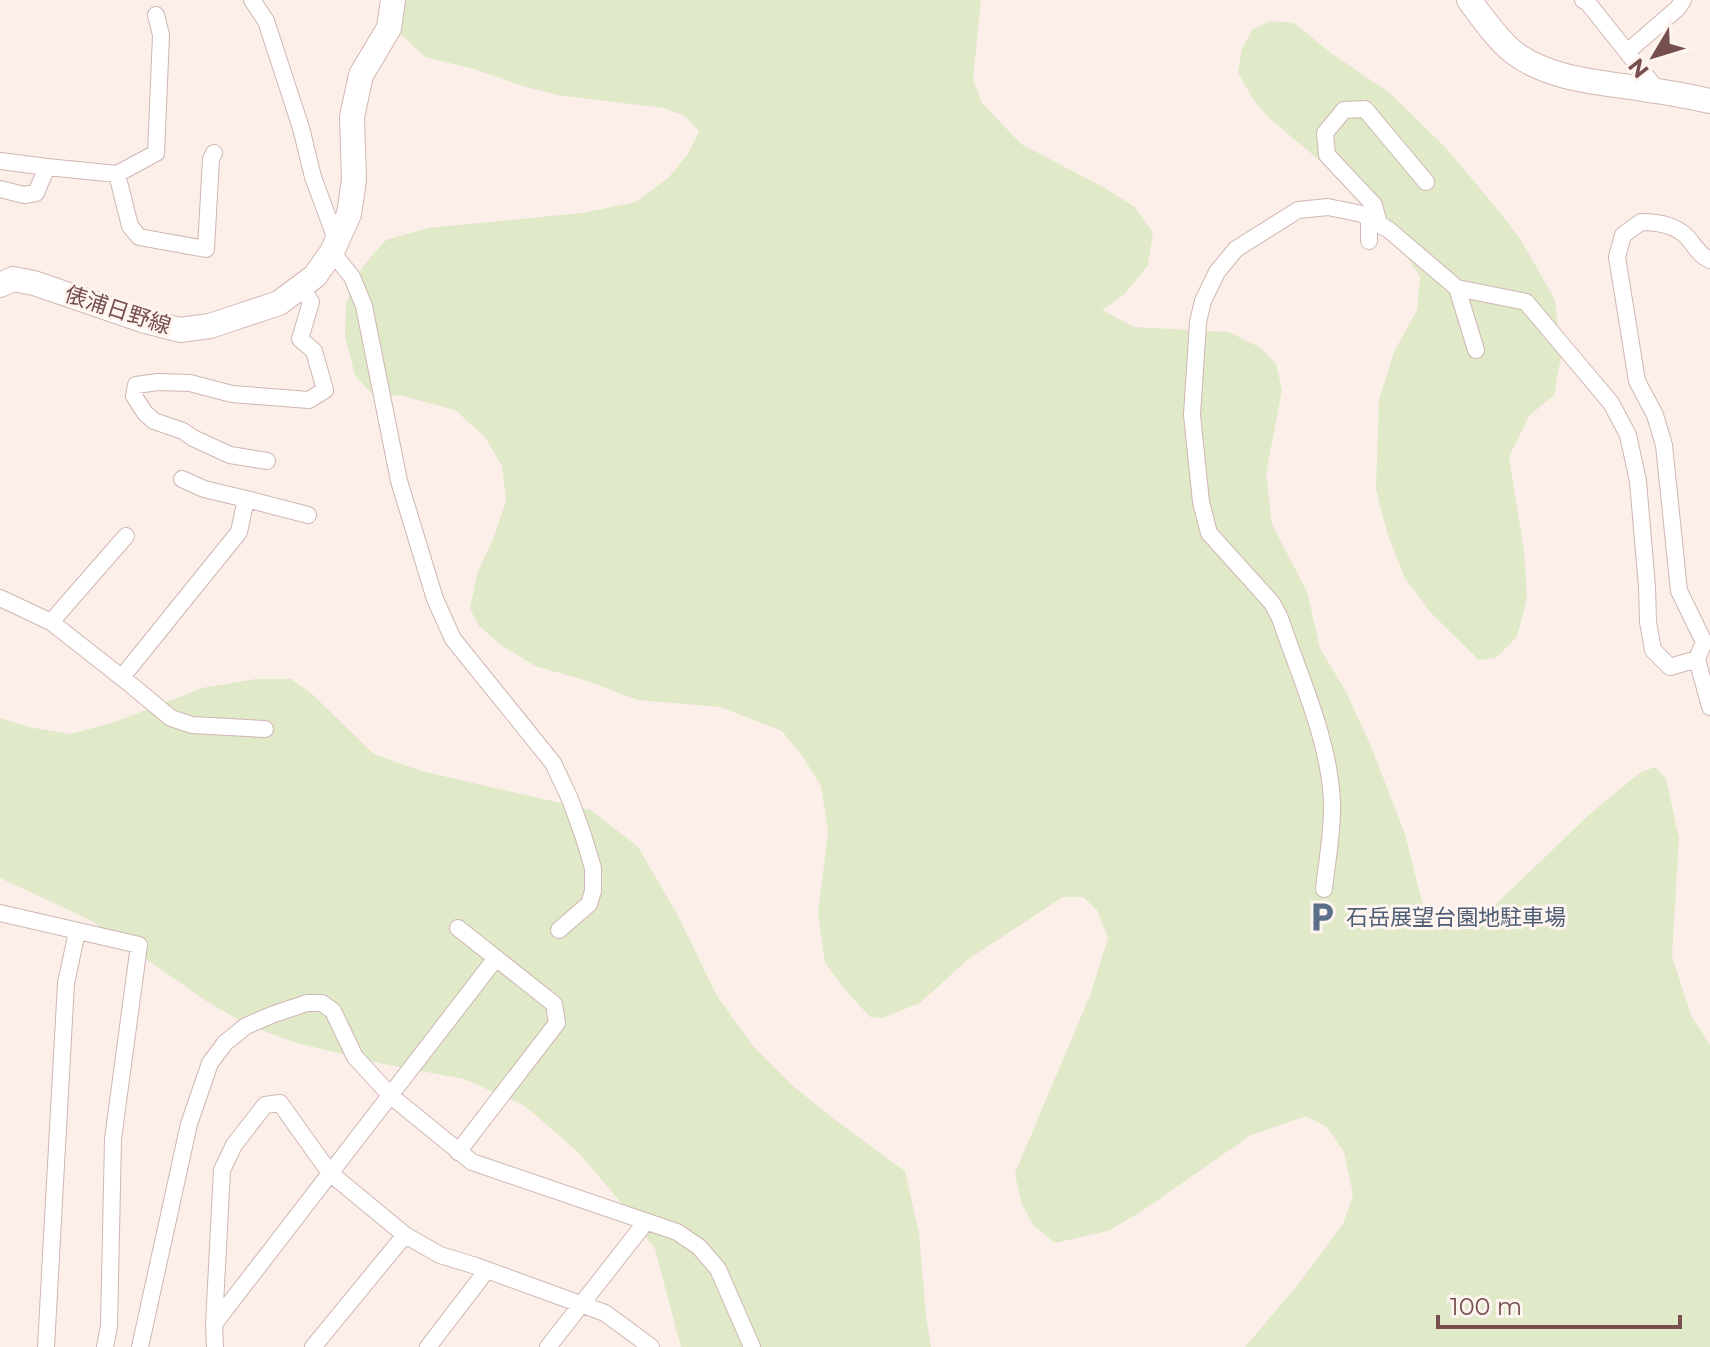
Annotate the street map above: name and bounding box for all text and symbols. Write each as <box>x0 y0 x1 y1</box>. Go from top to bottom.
north arrow <box>1614 16 1694 96</box>
text: N <box>1623 53 1655 83</box>
street label: 俵浦日野線 <box>62 280 174 340</box>
parking icon: 石岳展望台園地駐車場 <box>1305 900 1339 934</box>
place label: 石岳展望台園地駐車場 <box>1346 904 1566 931</box>
scale bar <box>1438 1279 1680 1329</box>
text: 100 m <box>1450 1292 1522 1321</box>

